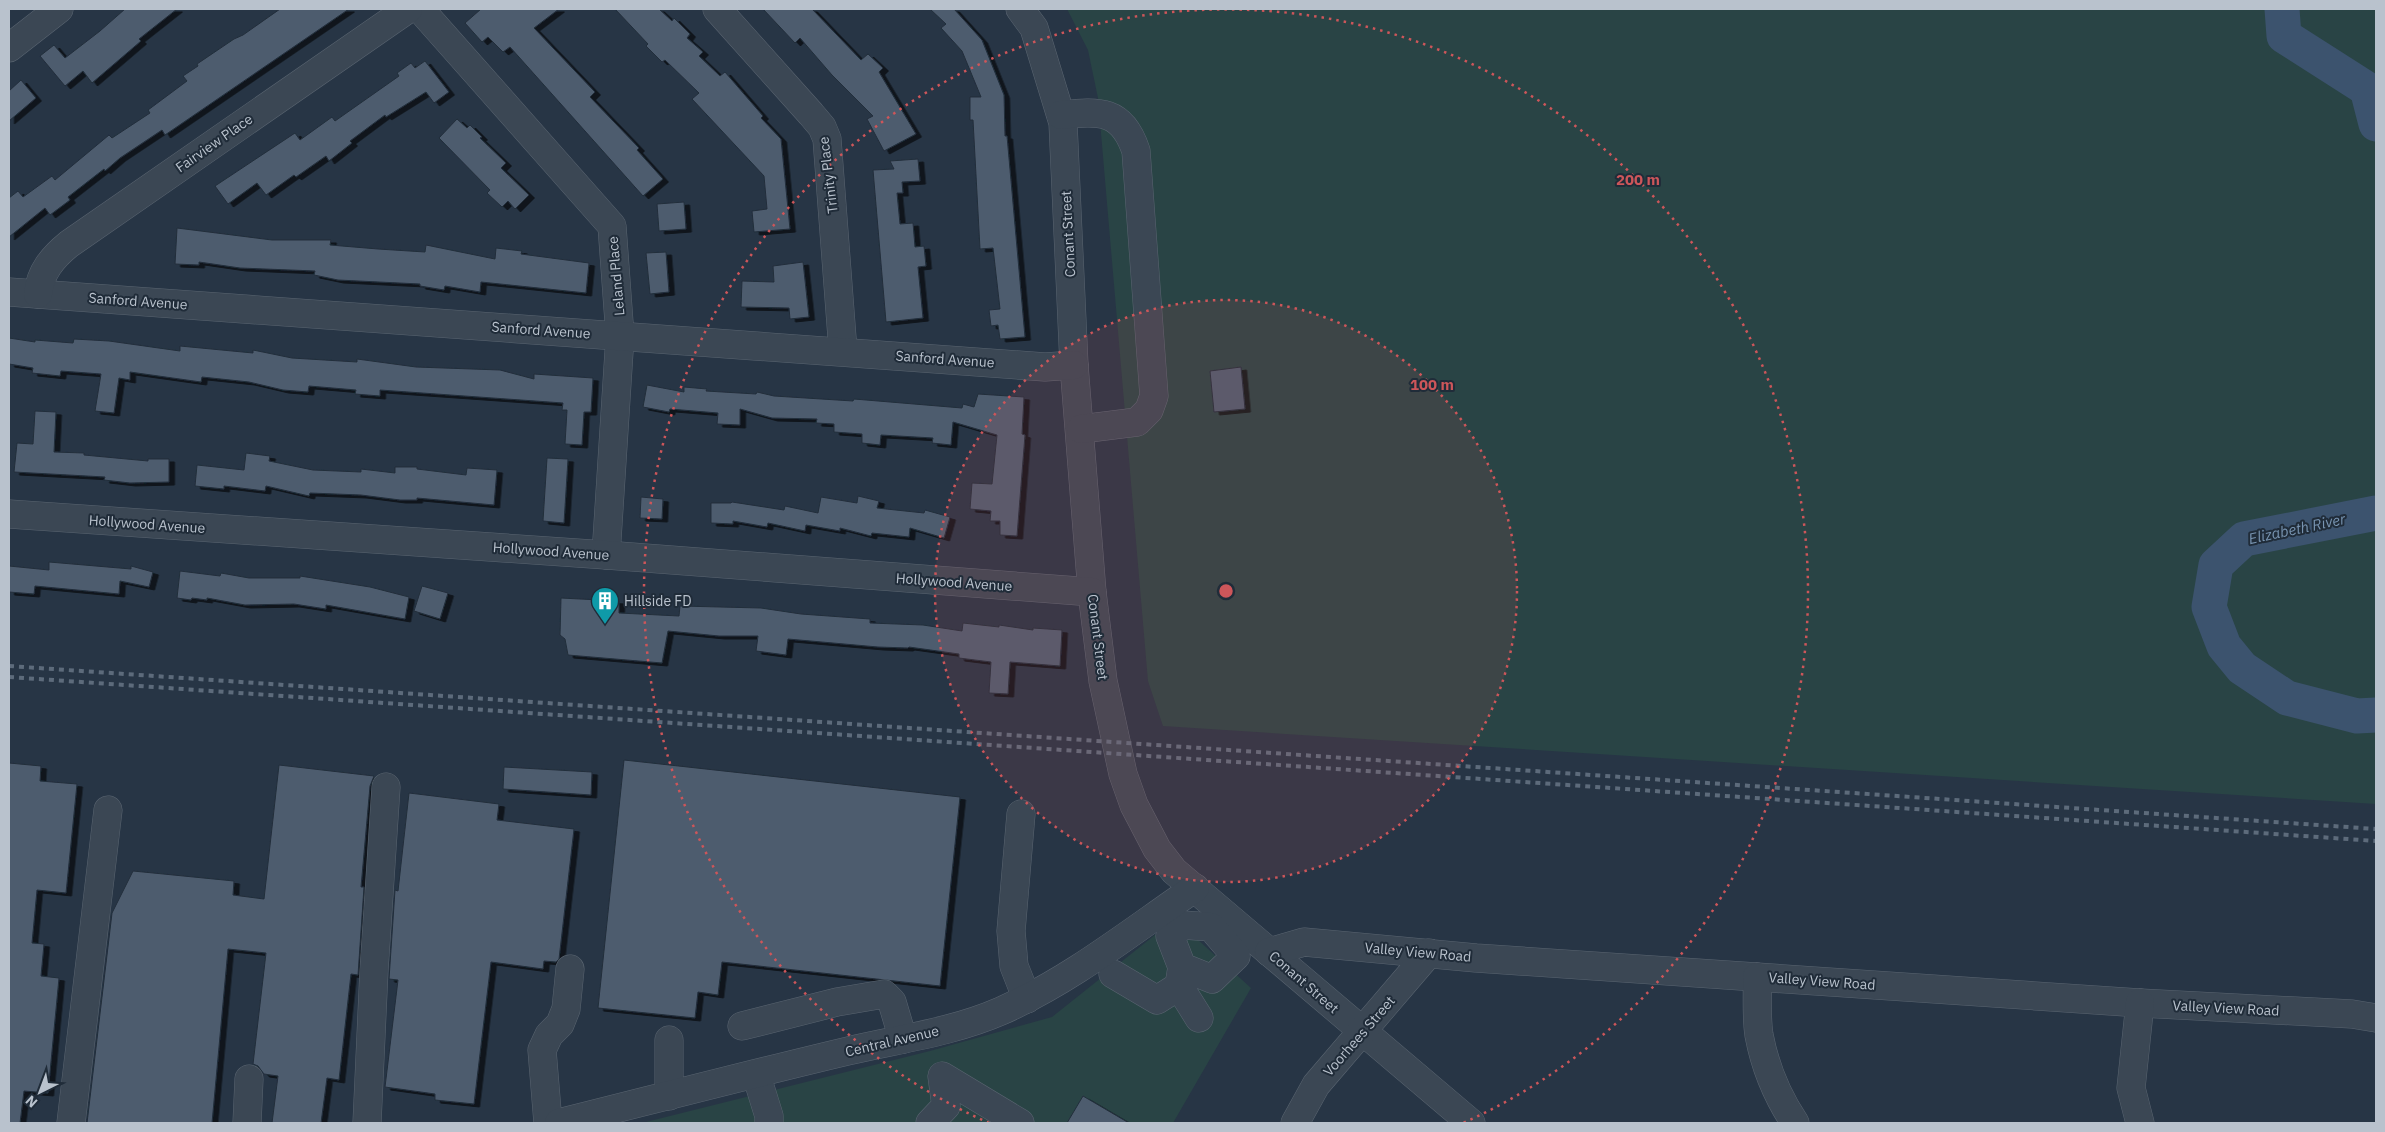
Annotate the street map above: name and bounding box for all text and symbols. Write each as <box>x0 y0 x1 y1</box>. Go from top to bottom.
street label: Fairview Place <box>172 110 256 176</box>
street label: Trinity Place <box>814 135 842 214</box>
text: 200 m <box>1616 170 1660 189</box>
street label: Conant Street <box>1057 190 1079 278</box>
street label: Leland Place <box>604 235 628 316</box>
street label: Sanford Avenue <box>88 289 188 313</box>
street label: Sanford Avenue <box>491 318 591 342</box>
street label: Sanford Avenue <box>895 347 995 371</box>
text: 100 m <box>1410 375 1454 394</box>
water label: Elizabeth River <box>2247 509 2348 548</box>
street label: Hollywood Avenue <box>88 511 206 537</box>
street label: Hollywood Avenue <box>492 538 610 564</box>
street label: Hollywood Avenue <box>895 569 1013 595</box>
centre of rings <box>1217 582 1235 600</box>
building icon: Hillside FD <box>590 586 620 625</box>
place label: Hillside FD <box>624 592 692 610</box>
street label: Conant Street <box>1084 593 1112 681</box>
street label: Valley View Road <box>1364 938 1472 966</box>
street label: Conant Street <box>1265 947 1343 1017</box>
street label: Valley View Road <box>1768 968 1876 994</box>
street label: Voorhees Street <box>1319 992 1399 1080</box>
street label: Valley View Road <box>2172 996 2280 1020</box>
street label: Central Avenue <box>843 1021 941 1061</box>
north arrow <box>15 1067 65 1117</box>
text: N <box>22 1092 41 1112</box>

